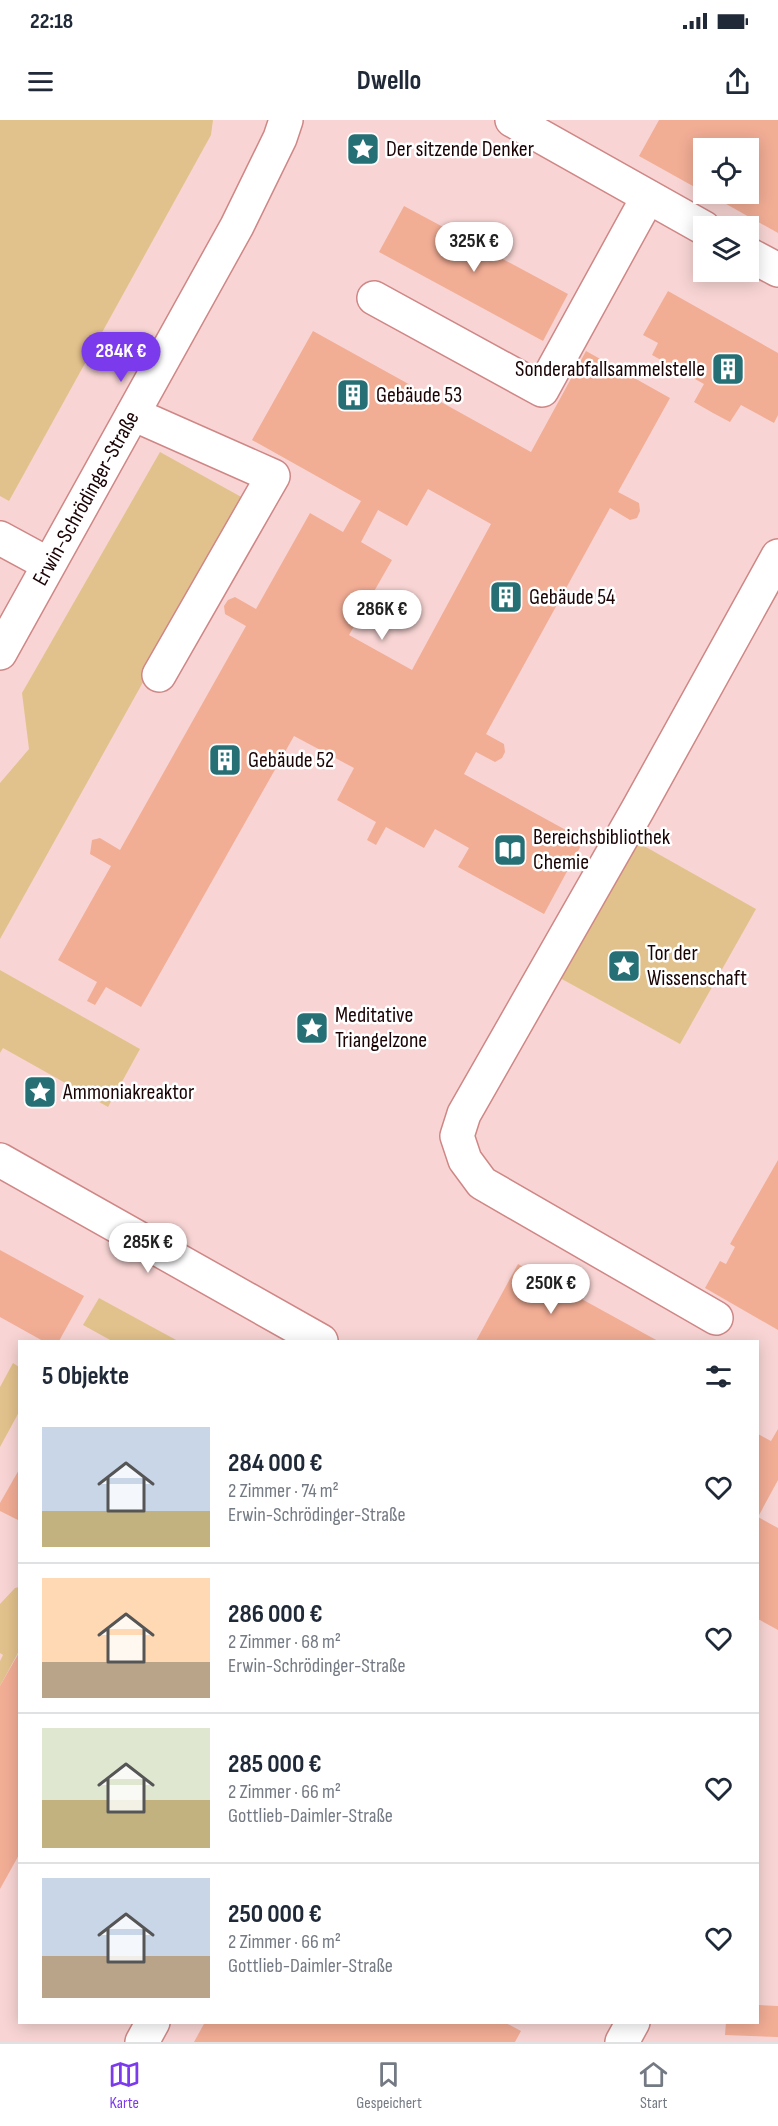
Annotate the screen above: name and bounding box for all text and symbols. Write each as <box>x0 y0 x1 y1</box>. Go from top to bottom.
text: 22:18 <box>30 8 73 35</box>
icon: menu <box>24 65 57 98</box>
text: Dwello <box>357 65 421 97</box>
icon: share <box>721 65 754 98</box>
place icon: Der sitzende Denker <box>345 131 381 167</box>
place label: Der sitzende Denker <box>386 136 534 163</box>
map controls <box>693 138 759 282</box>
button: locate <box>693 138 759 204</box>
button: layers <box>693 216 759 282</box>
pin: 325K € <box>425 222 523 273</box>
text: 325K € <box>449 229 499 253</box>
pin: 284K € <box>72 332 170 383</box>
text: 284K € <box>96 339 146 363</box>
building icon: Sonderabfallsammelstelle <box>710 351 746 387</box>
place label: Sonderabfallsammelstelle <box>515 356 705 383</box>
building icon: Gebäude 53 <box>335 377 371 413</box>
place label: Gebäude 53 <box>376 382 462 409</box>
street label: Erwin-Schrödinger-Straße <box>27 406 145 590</box>
building icon: Gebäude 54 <box>488 579 524 615</box>
place label: Gebäude 54 <box>529 584 615 611</box>
pin: 286K € <box>333 590 431 641</box>
text: 286K € <box>357 597 407 621</box>
building icon: Gebäude 52 <box>207 742 243 778</box>
place label: Gebäude 52 <box>248 747 334 774</box>
place label: Bereichsbibliothek Chemie <box>533 824 671 876</box>
library icon: Bereichsbibliothek Chemie <box>492 832 528 868</box>
place label: Tor der Wissenschaft <box>647 940 747 992</box>
place icon: Tor der Wissenschaft <box>606 948 642 984</box>
place label: Meditative Triangelzone <box>335 1002 427 1054</box>
place icon: Meditative Triangelzone <box>294 1010 330 1046</box>
place icon: Ammoniakreaktor <box>22 1074 58 1110</box>
place label: Ammoniakreaktor <box>62 1079 194 1106</box>
pin: 285K € <box>99 1223 197 1274</box>
text: 285K € <box>123 1230 173 1254</box>
pin: 250K € <box>502 1264 600 1315</box>
text: 250K € <box>526 1271 576 1295</box>
icon: filters <box>702 1360 735 1393</box>
text: 5 Objekte <box>42 1361 129 1392</box>
text: 284 000 € <box>228 1448 323 1479</box>
icon: home <box>90 1451 162 1523</box>
icon: heart <box>702 1471 735 1504</box>
text: 2 Zimmer · 74 m² <box>228 1479 339 1503</box>
text: Erwin-Schrödinger-Straße <box>228 1503 405 1527</box>
text: 286 000 € <box>228 1599 322 1630</box>
icon: home <box>90 1602 162 1674</box>
icon: heart <box>702 1622 735 1655</box>
text: 2 Zimmer · 68 m² <box>228 1630 341 1654</box>
text: Erwin-Schrödinger-Straße <box>228 1654 405 1678</box>
text: 285 000 € <box>228 1749 322 1780</box>
icon: home <box>90 1752 162 1824</box>
icon: heart <box>702 1772 735 1805</box>
text: 2 Zimmer · 66 m² <box>228 1780 341 1804</box>
text: Gottlieb-Daimler-Straße <box>228 1804 393 1828</box>
text: 250 000 € <box>228 1899 322 1930</box>
icon: home <box>90 1902 162 1974</box>
icon: heart <box>702 1922 735 1955</box>
text: 2 Zimmer · 66 m² <box>228 1930 341 1954</box>
text: Gottlieb-Daimler-Straße <box>228 1954 393 1978</box>
tab: Karte <box>108 2058 141 2113</box>
tab: Gespeichert <box>356 2058 422 2113</box>
tab: Start <box>637 2058 670 2113</box>

